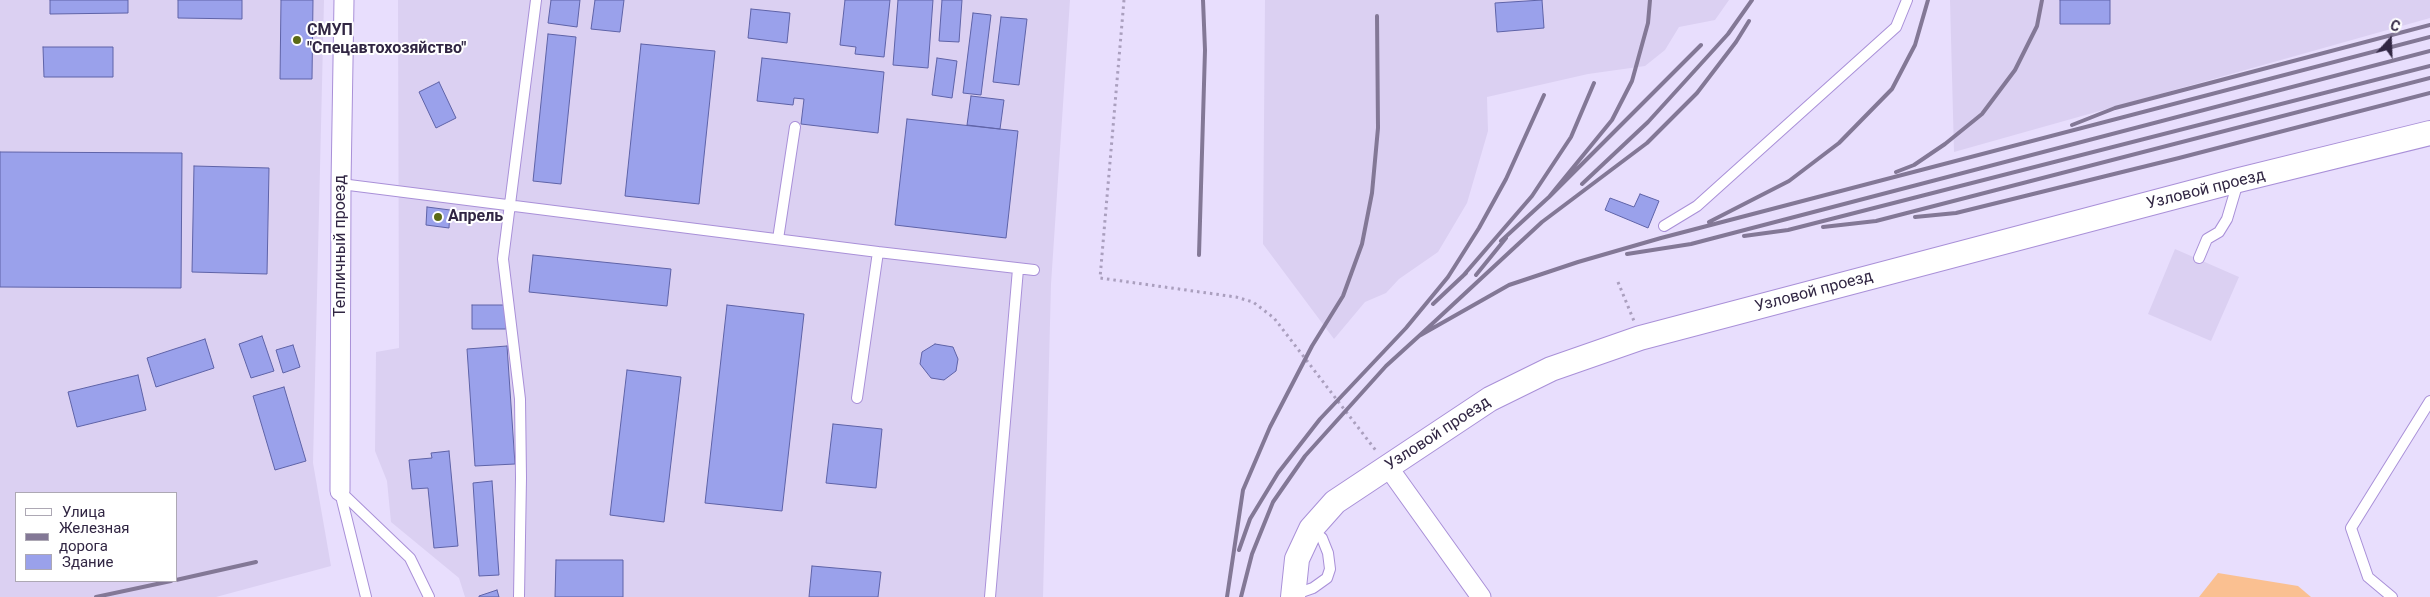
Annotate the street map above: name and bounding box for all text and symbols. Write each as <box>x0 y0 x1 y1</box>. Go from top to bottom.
north arrow <box>2365 15 2415 65</box>
text: С <box>2388 17 2402 35</box>
place label: СМУП "Спецавтохозяйство" <box>307 21 466 59</box>
marker: СМУП "Спецавтохозяйство" <box>291 34 303 46</box>
street label: Узловой проезд <box>2145 166 2267 214</box>
street label: Тепличный проезд <box>331 175 351 317</box>
place label: Апрель <box>448 207 503 227</box>
marker: Апрель <box>432 211 444 223</box>
street label: Узловой проезд <box>1753 267 1875 317</box>
street label: Узловой проезд <box>1382 393 1494 475</box>
legend <box>15 492 178 582</box>
text: Улица <box>62 503 105 521</box>
text: Железная дорога <box>59 519 130 555</box>
text: Здание <box>62 553 113 571</box>

